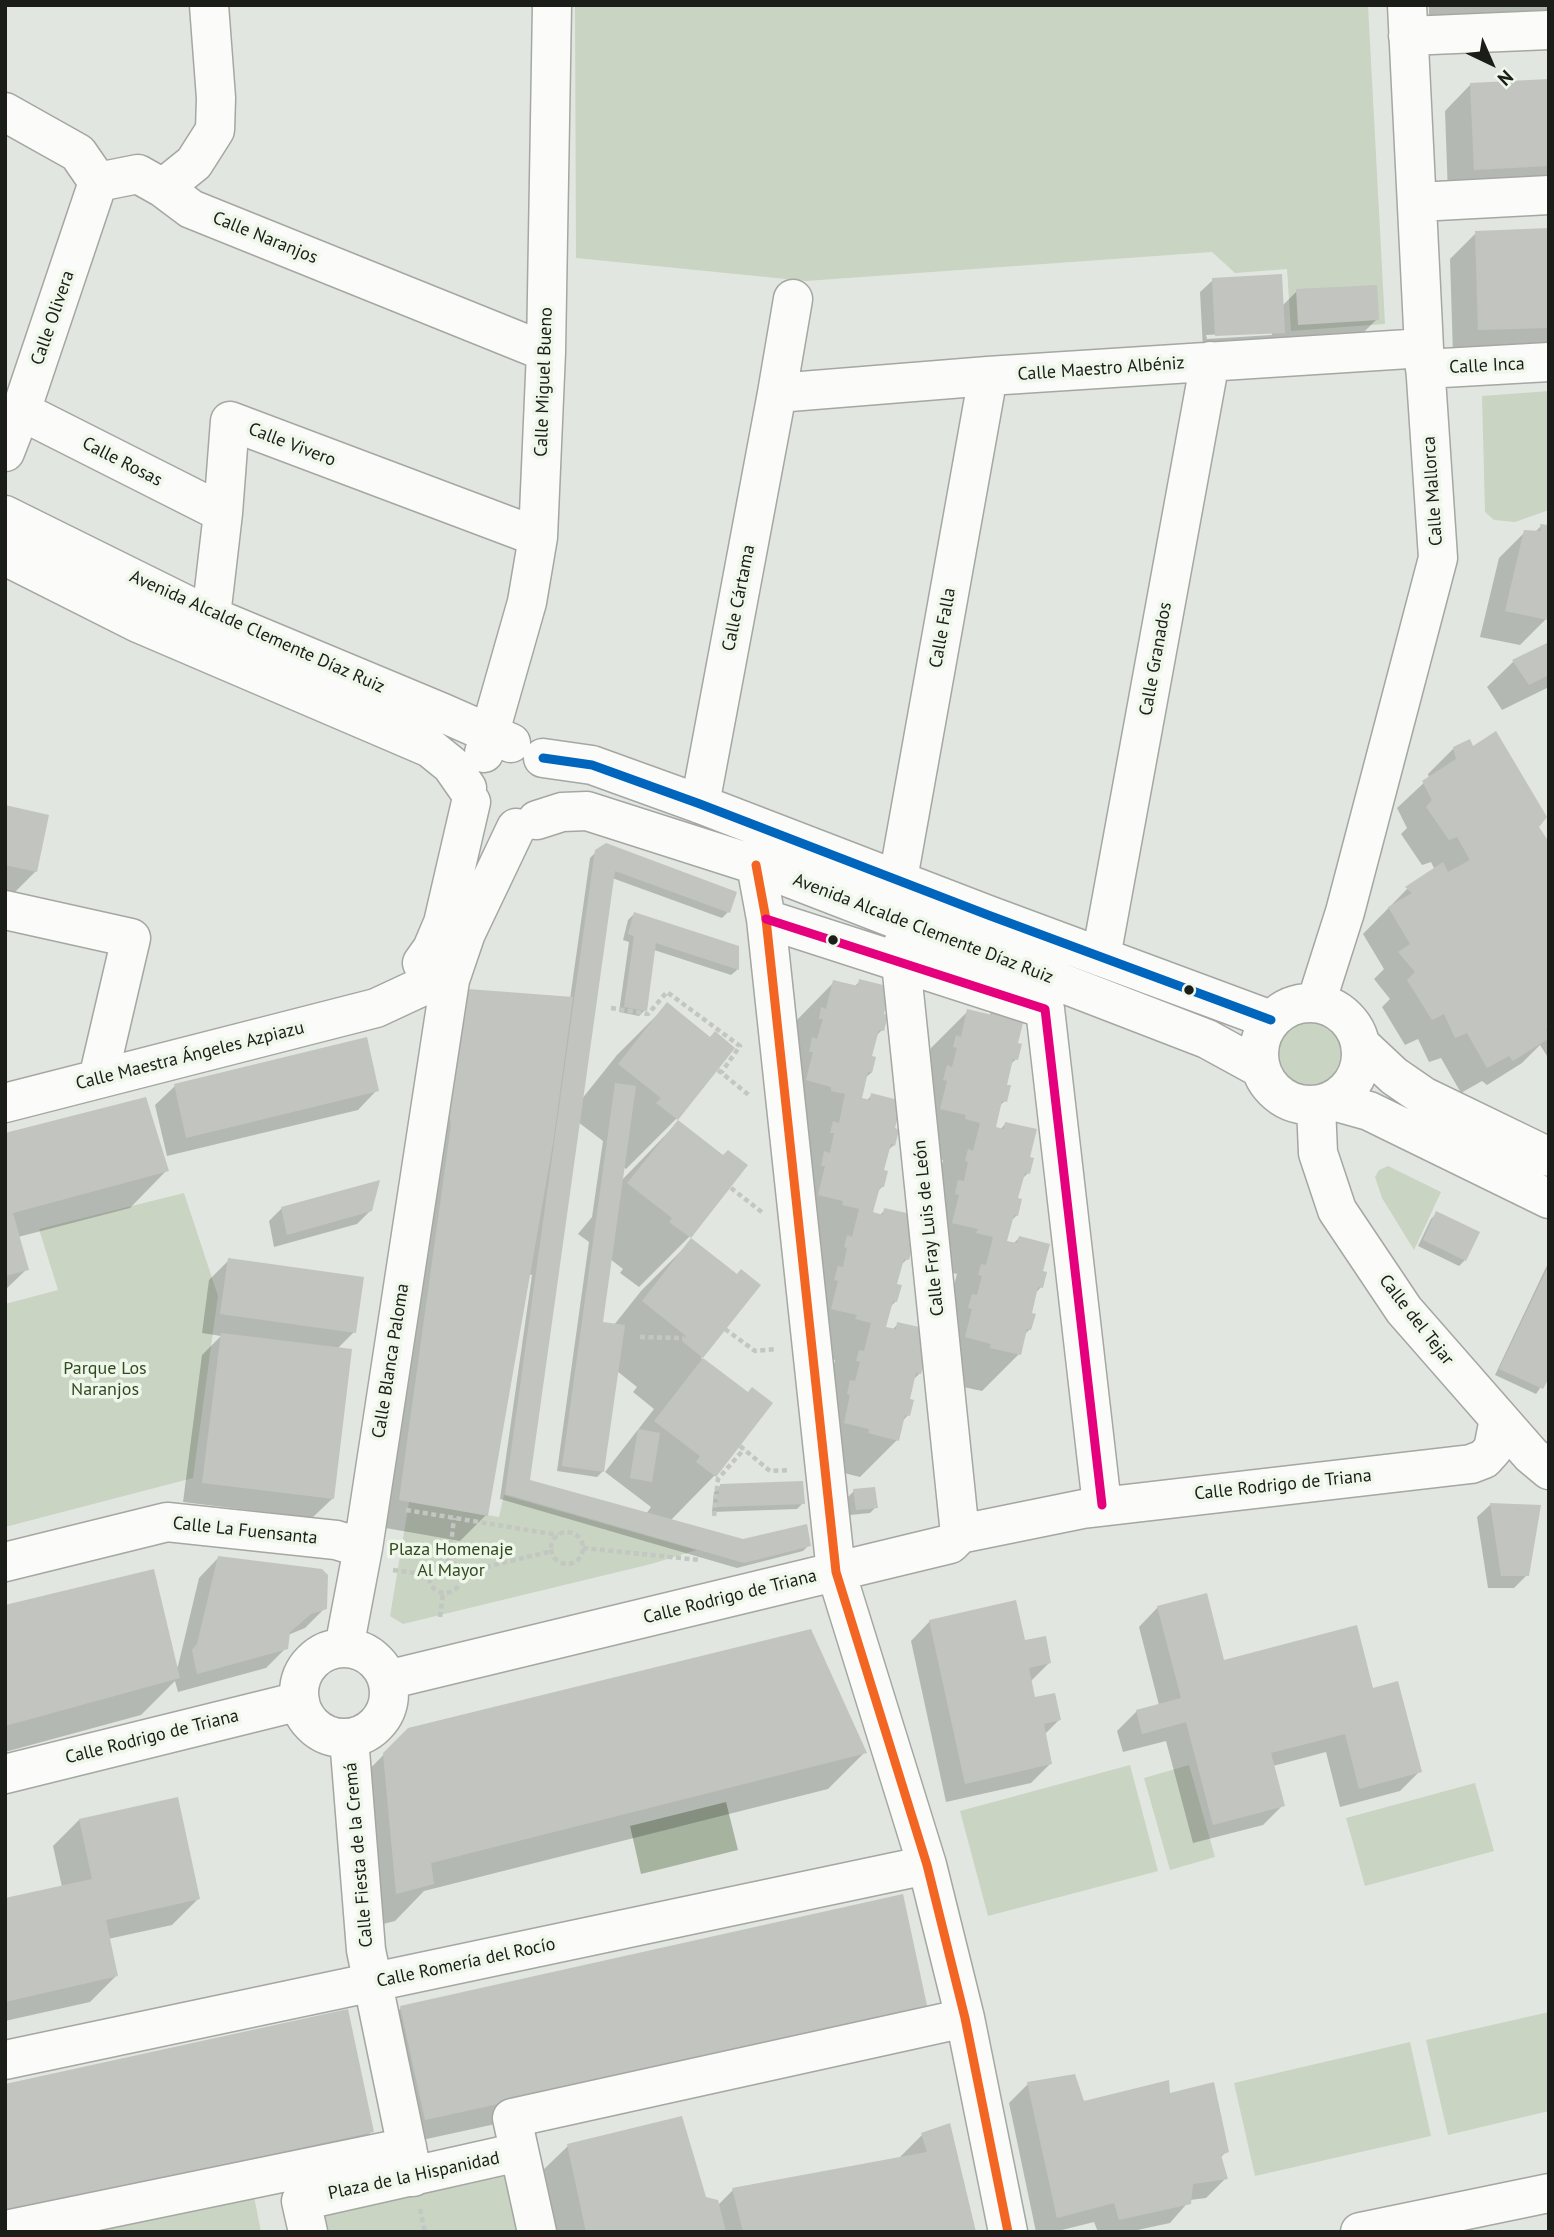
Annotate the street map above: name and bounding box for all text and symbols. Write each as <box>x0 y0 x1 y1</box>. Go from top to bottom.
north arrow <box>1456 28 1526 98</box>
text: N <box>1493 65 1518 91</box>
street label: Calle Naranjos <box>209 207 321 269</box>
street label: Calle Olivera <box>27 268 79 368</box>
street label: Calle Miguel Bueno <box>531 307 557 457</box>
street label: Calle Maestro Albéniz <box>1017 352 1185 386</box>
street label: Calle Inca <box>1449 353 1525 379</box>
street label: Calle Vivero <box>245 418 339 472</box>
street label: Calle Rosas <box>78 433 166 491</box>
street label: Calle Mallorca <box>1418 435 1448 547</box>
street label: Calle Cártama <box>718 543 760 653</box>
street label: Avenida Alcalde Clemente Díaz Ruiz <box>126 566 388 698</box>
street label: Calle Falla <box>925 586 961 670</box>
street label: Calle Granados <box>1135 600 1177 718</box>
street label: Avenida Alcalde Clemente Díaz Ruiz <box>790 869 1056 989</box>
unlabelled marker <box>826 933 840 947</box>
unlabelled marker <box>1182 983 1196 997</box>
street label: Calle Maestra Ángeles Azpiazu <box>74 1017 306 1095</box>
street label: Calle Fray Luis de León <box>909 1139 949 1317</box>
street label: Calle del Tejar <box>1374 1270 1458 1370</box>
street label: Calle Blanca Paloma <box>368 1282 414 1440</box>
park label: Parque Los Naranjos <box>63 1358 147 1400</box>
street label: Calle Rodrigo de Triana <box>1193 1465 1373 1505</box>
street label: Calle La Fuensanta <box>172 1513 318 1549</box>
park label: Plaza Homenaje Al Mayor <box>389 1539 513 1582</box>
street label: Calle Rodrigo de Triana <box>641 1565 819 1629</box>
street label: Calle Rodrigo de Triana <box>63 1705 241 1769</box>
street label: Calle Fiesta de la Cremá <box>340 1762 378 1948</box>
street label: Calle Romería del Rocío <box>375 1933 557 1993</box>
street label: Plaza de la Hispanidad <box>326 2147 502 2205</box>

